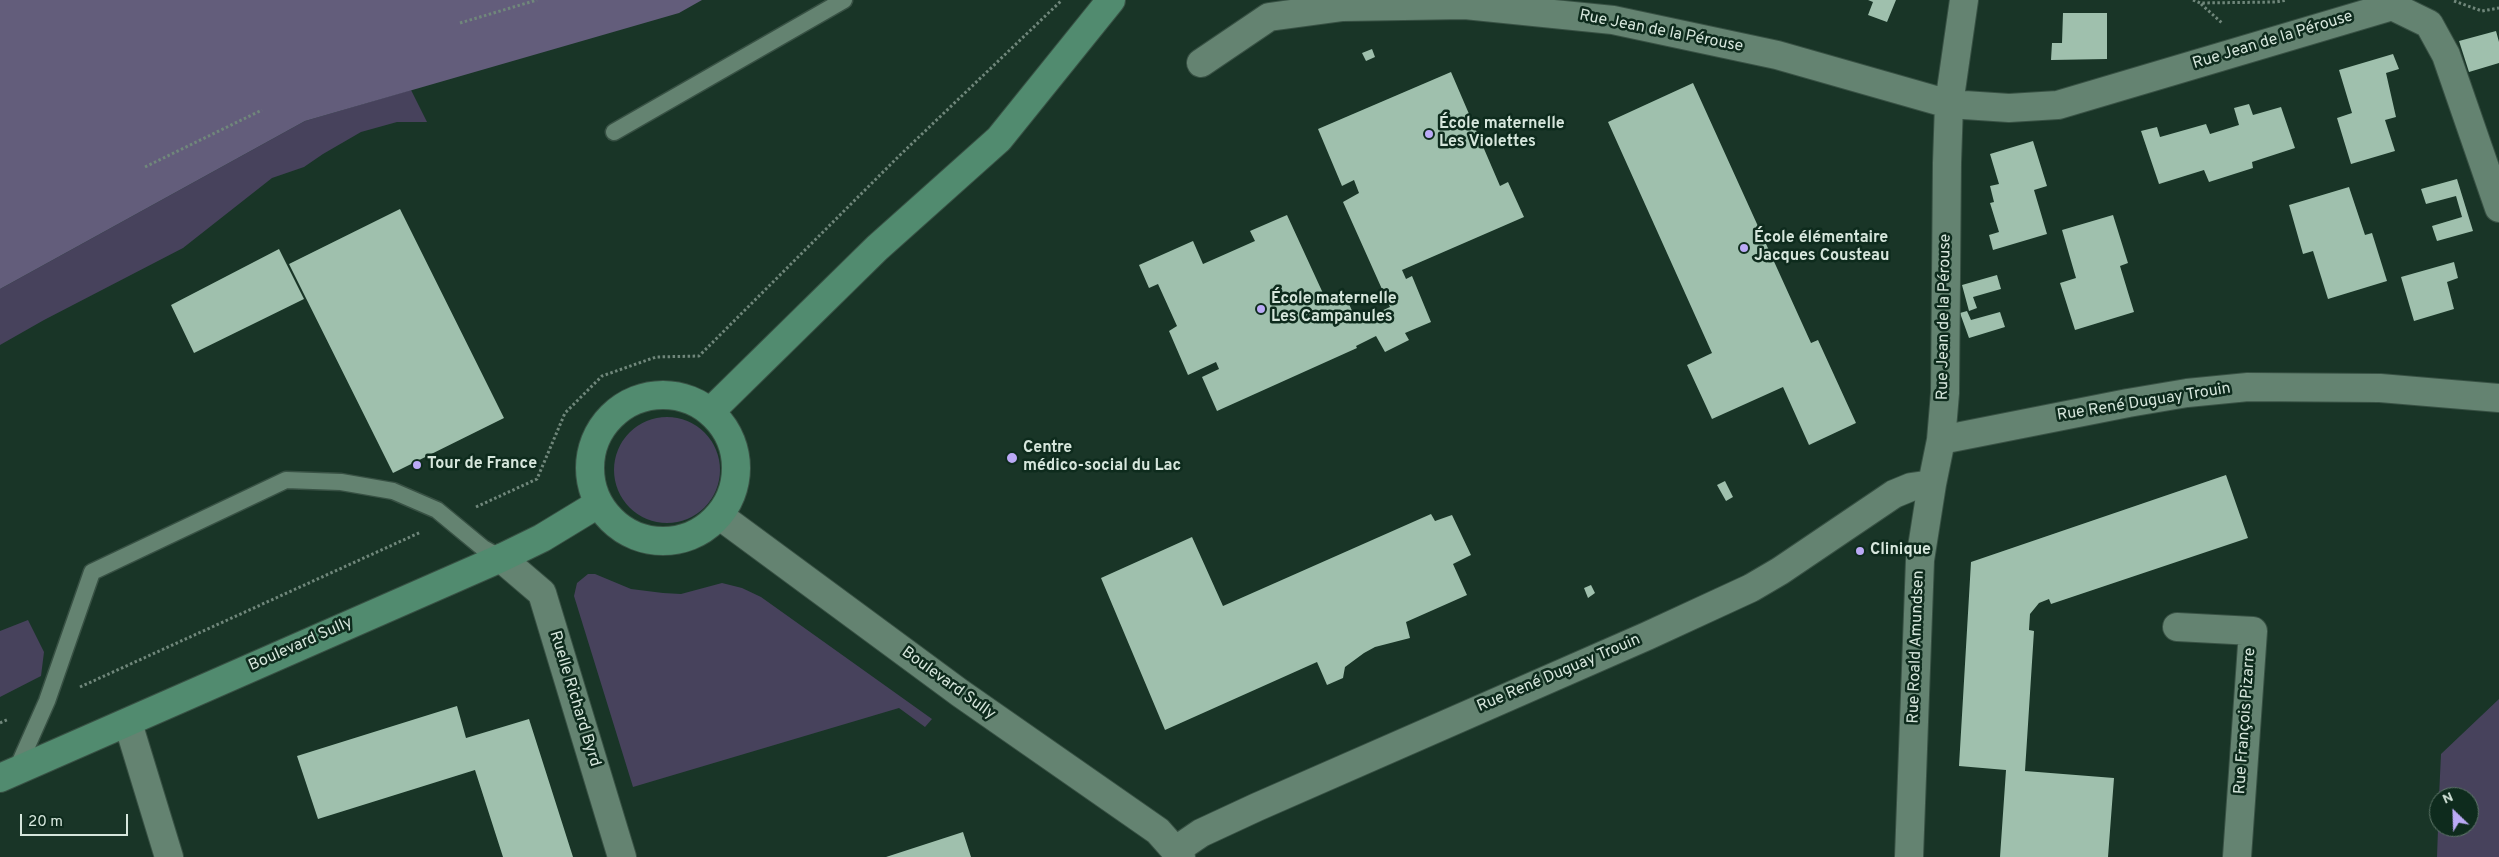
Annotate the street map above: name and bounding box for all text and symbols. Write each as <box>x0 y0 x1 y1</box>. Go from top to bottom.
street label: Rue Jean de la Pérouse <box>1577 7 1745 57</box>
street label: Rue Jean de la Pérouse <box>2191 7 2355 75</box>
place label: École maternelle Les Violettes <box>1439 115 1565 153</box>
marker: École maternelle Les Violettes <box>1423 128 1435 140</box>
place label: École élémentaire Jacques Cousteau <box>1754 229 1889 267</box>
street label: Rue Jean de la Pérouse <box>1934 234 1956 400</box>
marker: École élémentaire Jacques Cousteau <box>1738 242 1750 254</box>
place label: École maternelle Les Campanules <box>1271 290 1397 328</box>
marker: École maternelle Les Campanules <box>1255 303 1267 315</box>
street label: Rue René Duguay Trouin <box>2056 380 2232 426</box>
place label: Centre médico-social du Lac <box>1023 439 1181 477</box>
marker: Centre médico-social du Lac <box>1005 451 1019 465</box>
place label: Tour de France <box>427 455 537 475</box>
marker: Tour de France <box>411 459 423 471</box>
place label: Clinique <box>1870 541 1931 561</box>
marker: Clinique <box>1854 545 1866 557</box>
street label: Rue Roald Amundsen <box>1905 570 1929 724</box>
street label: Boulevard Sully <box>246 614 356 676</box>
street label: Ruelle Richard Byrd <box>544 629 604 769</box>
street label: Rue René Duguay Trouin <box>1474 631 1644 717</box>
street label: Boulevard Sully <box>897 643 999 725</box>
street label: Rue François Pizarre <box>2231 647 2261 795</box>
north arrow <box>2429 787 2479 837</box>
text: N <box>2440 789 2456 809</box>
scale bar <box>22 804 130 836</box>
text: 20 m <box>28 813 63 832</box>

